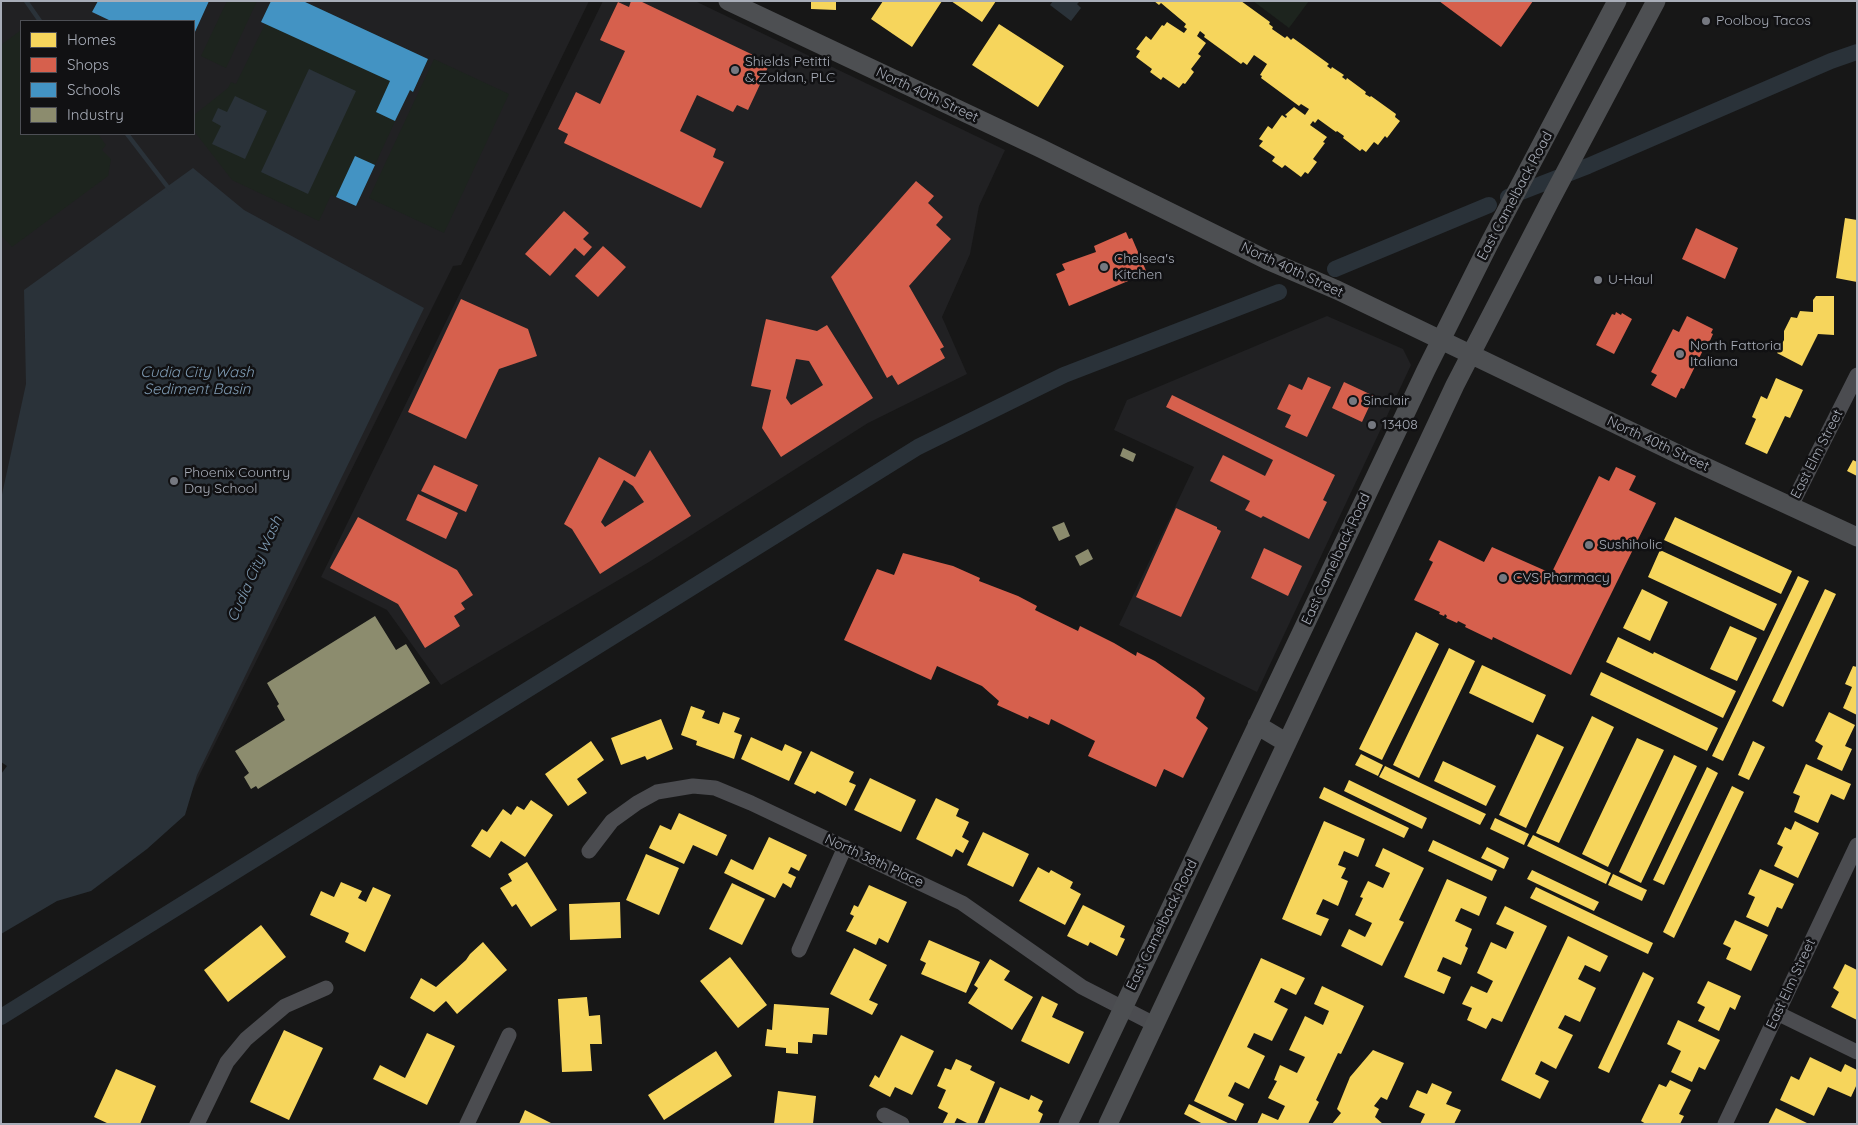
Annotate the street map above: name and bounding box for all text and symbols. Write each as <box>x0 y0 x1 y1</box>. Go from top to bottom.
place label: Poolboy Tacos <box>1716 13 1811 29</box>
marker: Poolboy Tacos <box>1700 15 1712 27</box>
legend <box>20 20 195 135</box>
text: Homes <box>67 30 116 49</box>
place label: Shields Petitti & Zoldan, PLC <box>745 54 835 86</box>
text: Shops <box>67 55 109 74</box>
marker: Shields Petitti & Zoldan, PLC <box>729 64 741 76</box>
street label: North 40th Street <box>873 64 981 126</box>
text: Schools <box>67 80 120 99</box>
text: Industry <box>67 105 124 124</box>
street label: East Camelback Road <box>1474 129 1556 263</box>
street label: North 40th Street <box>1238 239 1346 301</box>
place label: Chelsea's Kitchen <box>1114 251 1175 284</box>
marker: Chelsea's Kitchen <box>1098 261 1110 273</box>
place label: U-Haul <box>1608 272 1653 288</box>
marker: U-Haul <box>1592 274 1604 286</box>
place label: North Fattoria Italiana <box>1690 338 1781 371</box>
marker: North Fattoria Italiana <box>1674 348 1686 360</box>
water label: Cudia City Wash Sediment Basin <box>140 363 254 398</box>
place label: Sinclair <box>1363 393 1409 409</box>
marker: Sinclair <box>1347 395 1359 407</box>
street label: East Elm Street <box>1787 407 1847 501</box>
street label: North 40th Street <box>1604 413 1712 475</box>
place label: 13408 <box>1382 417 1418 433</box>
marker: 13408 <box>1366 419 1378 431</box>
place label: Phoenix Country Day School <box>184 465 290 498</box>
marker: Phoenix Country Day School <box>168 475 180 487</box>
street label: East Camelback Road <box>1298 490 1374 628</box>
water label: Cudia City Wash <box>224 513 286 625</box>
place label: Sushiholic <box>1599 537 1662 553</box>
marker: Sushiholic <box>1583 539 1595 551</box>
place label: CVS Pharmacy <box>1513 570 1610 586</box>
marker: CVS Pharmacy <box>1497 572 1509 584</box>
street label: North 38th Place <box>822 831 926 891</box>
street label: East Camelback Road <box>1123 857 1201 993</box>
street label: East Elm Street <box>1763 936 1819 1032</box>

